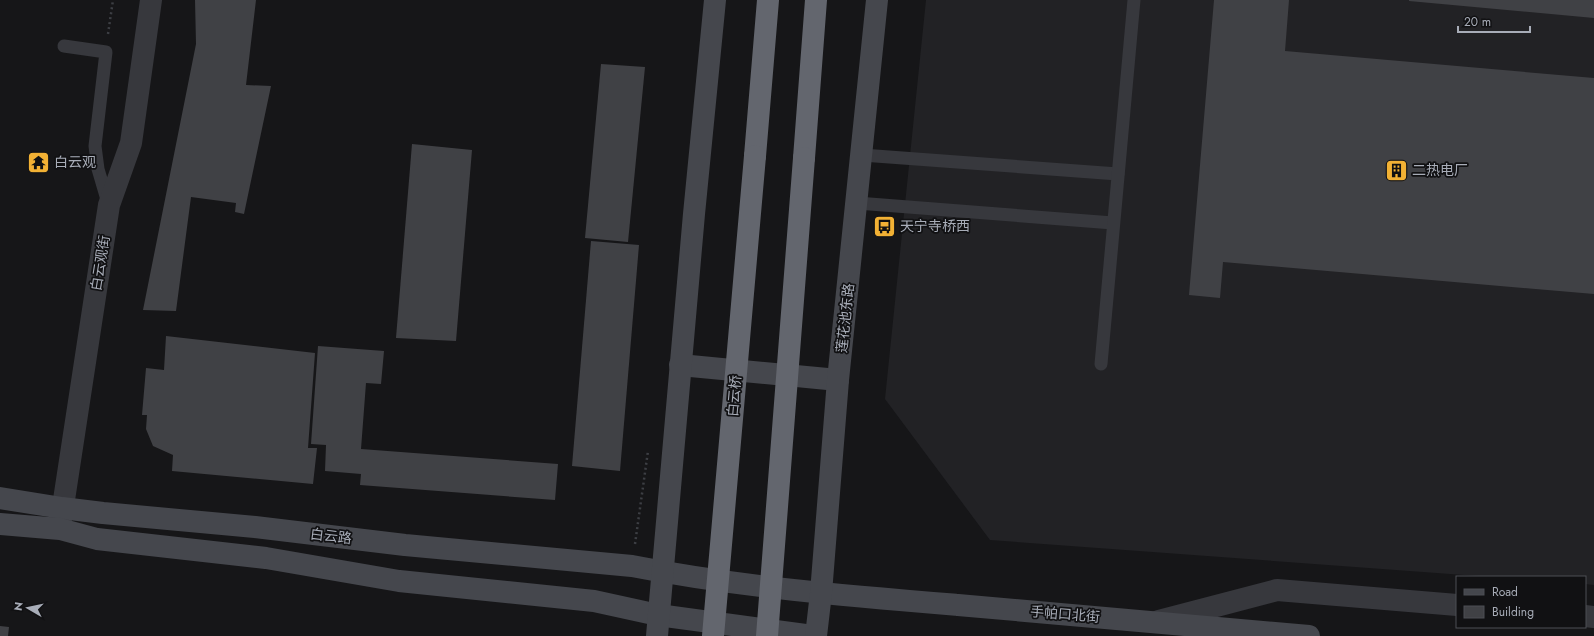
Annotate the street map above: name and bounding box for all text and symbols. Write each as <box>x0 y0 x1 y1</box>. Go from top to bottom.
scale bar <box>1458 8 1530 34</box>
text: 20 m <box>1464 13 1491 31</box>
temple icon: 白云观 <box>25 149 51 175</box>
place label: 白云观 <box>54 152 96 172</box>
building icon: 二热电厂 <box>1384 157 1410 183</box>
place label: 二热电厂 <box>1412 160 1468 180</box>
bus stop icon: 天宁寺桥西 <box>871 213 897 239</box>
place label: 天宁寺桥西 <box>900 216 970 236</box>
street label: 白云观街 <box>86 234 114 292</box>
street label: 莲花池东路 <box>831 282 859 354</box>
street label: 白云桥 <box>722 374 746 418</box>
street label: 白云路 <box>309 524 353 548</box>
legend <box>1456 576 1586 628</box>
text: Road <box>1492 583 1518 601</box>
north arrow <box>8 588 48 628</box>
text: N <box>10 601 27 612</box>
street label: 手帕口北街 <box>1029 601 1101 627</box>
text: Building <box>1492 603 1534 621</box>

